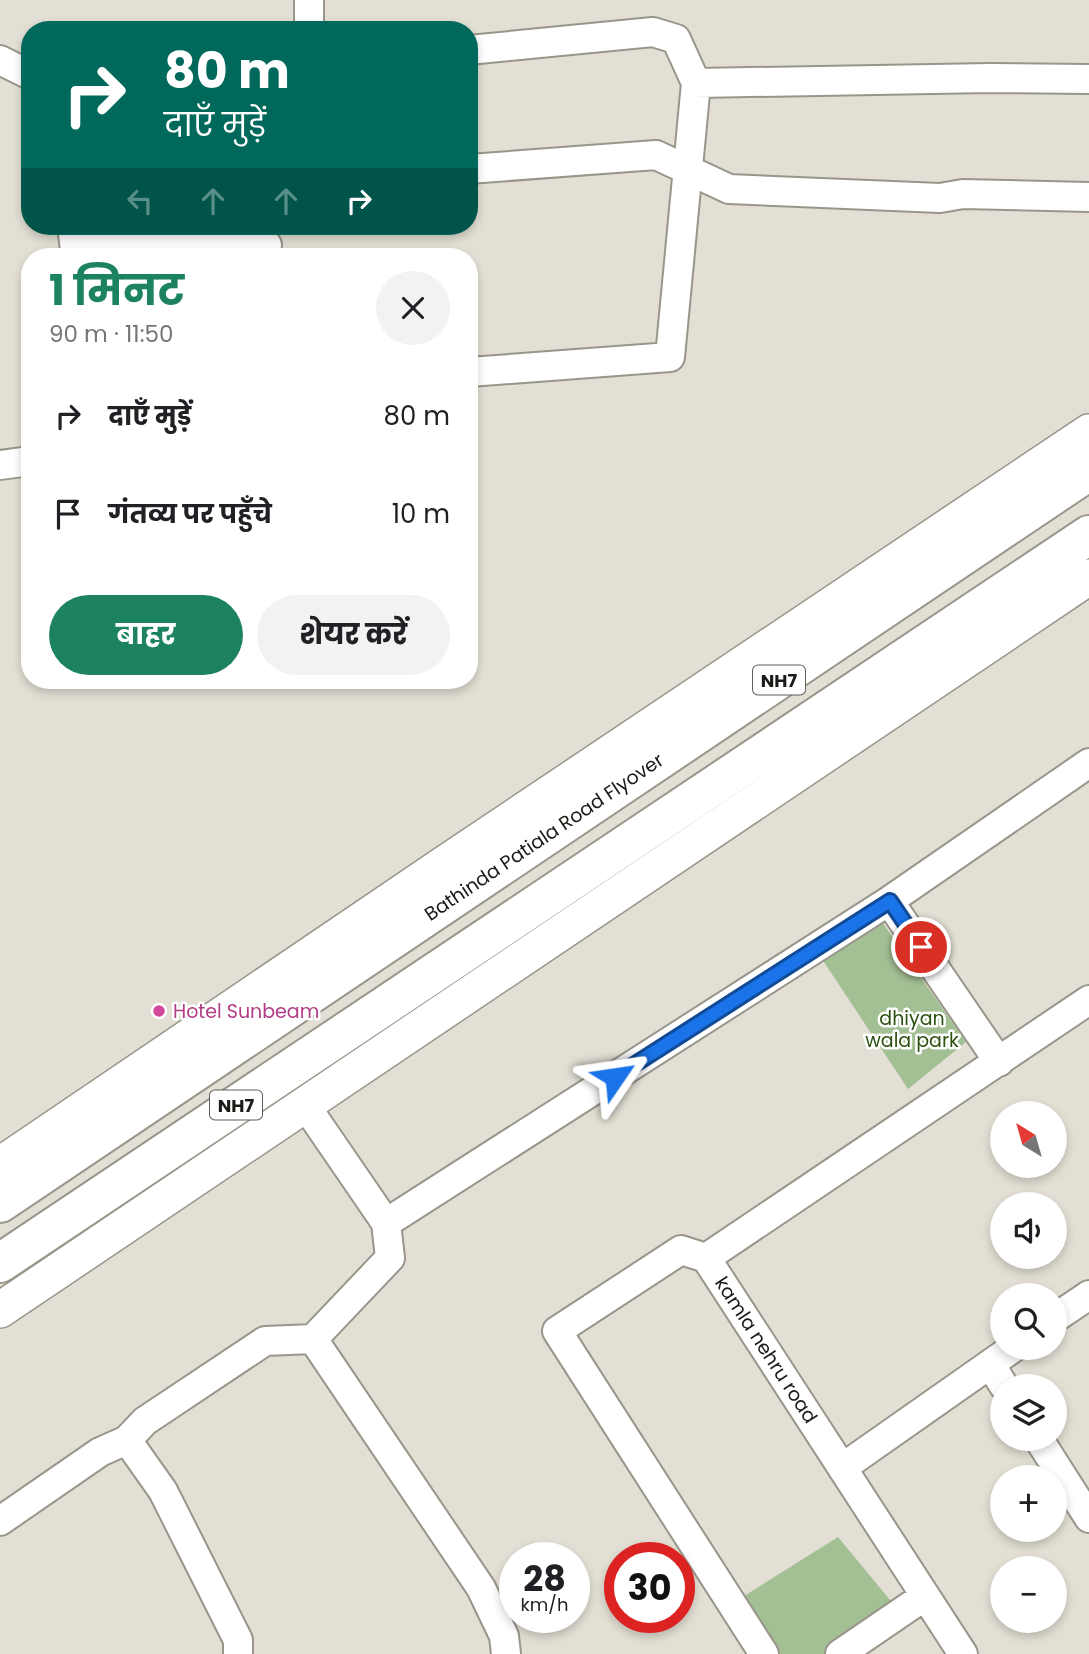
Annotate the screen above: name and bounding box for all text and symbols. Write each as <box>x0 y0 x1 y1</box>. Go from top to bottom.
text: 80 m <box>164 37 290 105</box>
icon: right <box>49 49 140 140</box>
text: दाएँ मुड़ें <box>164 102 266 147</box>
icon: left <box>121 182 159 220</box>
icon: ahead <box>194 182 232 220</box>
icon: ahead <box>267 182 305 220</box>
icon: right <box>340 182 378 220</box>
text: 1 मिनट <box>49 261 184 320</box>
button: close <box>376 271 450 345</box>
text: 90 m · 11:50 <box>49 318 173 350</box>
icon: right <box>49 397 87 435</box>
text: दाएँ मुड़ें <box>108 398 191 434</box>
text: 80 m <box>384 398 450 434</box>
icon: arrive <box>49 495 87 533</box>
text: गंतव्य पर पहुँचे <box>108 496 272 532</box>
text: 10 m <box>392 496 450 532</box>
button: बाहर <box>49 595 243 675</box>
button: शेयर करें <box>257 595 450 675</box>
road number: NH7 <box>753 666 805 694</box>
street label: Bathinda Patiala Road Flyover <box>419 747 669 927</box>
pin <box>891 917 951 977</box>
icon: arrive <box>902 928 940 966</box>
place label: Hotel Sunbeam <box>173 998 319 1025</box>
marker: Hotel Sunbeam <box>151 1003 167 1019</box>
park label: dhiyan wala park <box>865 1005 959 1054</box>
position arrow <box>578 1040 652 1114</box>
road number: NH7 <box>210 1090 262 1120</box>
north arrow <box>990 1101 1068 1178</box>
map controls <box>990 1101 1067 1633</box>
button: sound <box>990 1192 1067 1269</box>
street label: kamla nehru road <box>708 1271 824 1429</box>
button: search <box>990 1283 1067 1360</box>
button: layers <box>990 1374 1067 1451</box>
button: + <box>990 1465 1067 1542</box>
speed limit sign: 30 <box>604 1542 695 1633</box>
text: 28 <box>523 1554 566 1603</box>
button: − <box>990 1556 1067 1633</box>
text: km/h <box>521 1592 568 1617</box>

